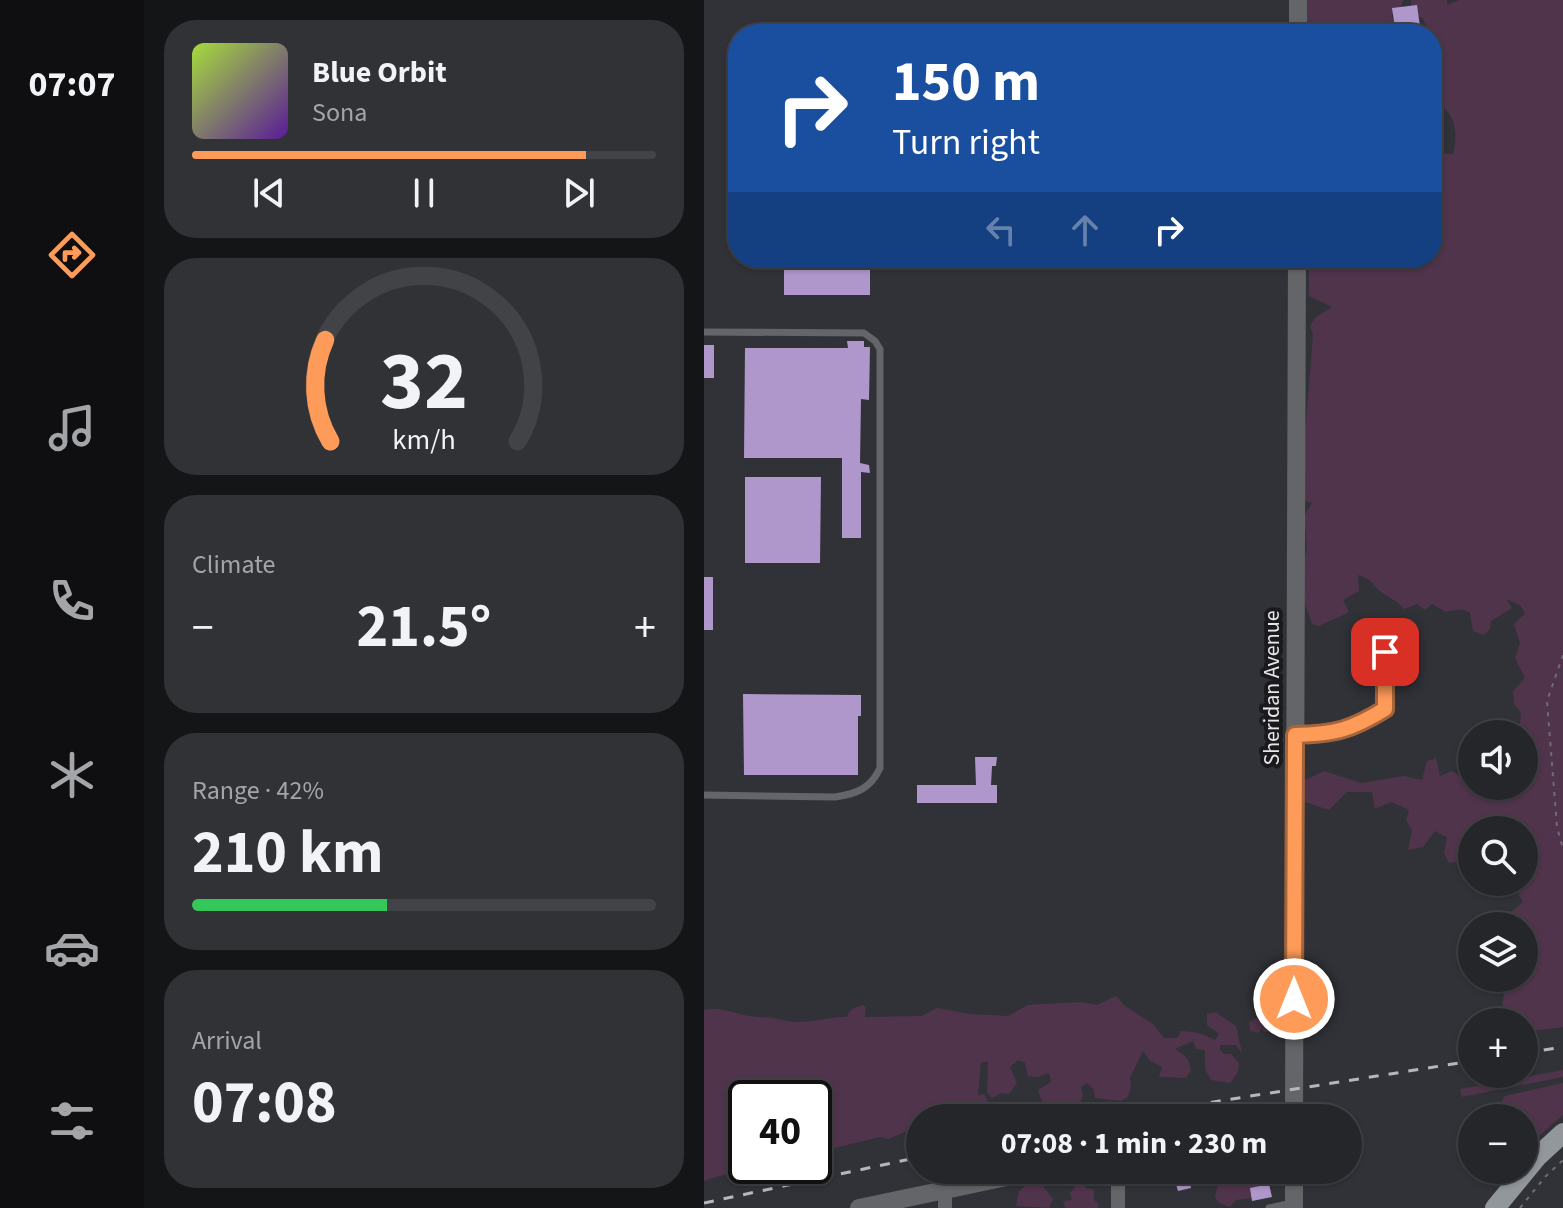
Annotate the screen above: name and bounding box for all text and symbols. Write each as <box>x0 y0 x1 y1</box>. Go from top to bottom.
text: 150 m <box>892 43 1040 122</box>
text: Blue Orbit <box>312 51 447 94</box>
icon: right <box>760 56 864 160</box>
text: 07:07 <box>29 59 115 110</box>
text: Sona <box>312 94 367 131</box>
text: Turn right <box>892 117 1040 168</box>
icon: previous <box>247 171 291 215</box>
icon: pause <box>402 171 446 215</box>
icon: next <box>557 171 601 215</box>
icon: left <box>979 208 1023 252</box>
icon: ahead <box>1063 208 1107 252</box>
icon: right <box>1147 208 1191 252</box>
icon: directions <box>44 227 100 283</box>
text: 32 <box>380 323 468 441</box>
icon: music <box>44 400 100 456</box>
text: km/h <box>392 421 456 461</box>
text: Climate <box>192 546 276 583</box>
icon: phone <box>44 573 100 629</box>
text: 21.5° <box>357 585 491 670</box>
text: − <box>192 597 214 660</box>
text: + <box>634 597 656 660</box>
street label: Sheridan Avenue <box>1256 610 1288 766</box>
pin <box>1351 618 1419 686</box>
icon: arrive <box>1363 630 1407 674</box>
map controls <box>1458 720 1538 1184</box>
button: sound <box>1458 720 1538 800</box>
icon: climate <box>44 747 100 803</box>
text: Range · 42% <box>192 772 324 809</box>
text: 210 km <box>192 811 383 896</box>
button: search <box>1458 816 1538 896</box>
button: layers <box>1458 912 1538 992</box>
icon: car <box>44 920 100 976</box>
position arrow <box>1252 957 1336 1041</box>
button: + <box>1458 1008 1538 1088</box>
text: Arrival <box>192 1022 262 1059</box>
text: 07:08 <box>192 1061 337 1146</box>
speed limit sign: 40 <box>728 1080 832 1184</box>
icon: filters <box>44 1093 100 1149</box>
button: − <box>1458 1104 1538 1184</box>
text: 07:08 · 1 min · 230 m <box>1001 1122 1267 1165</box>

